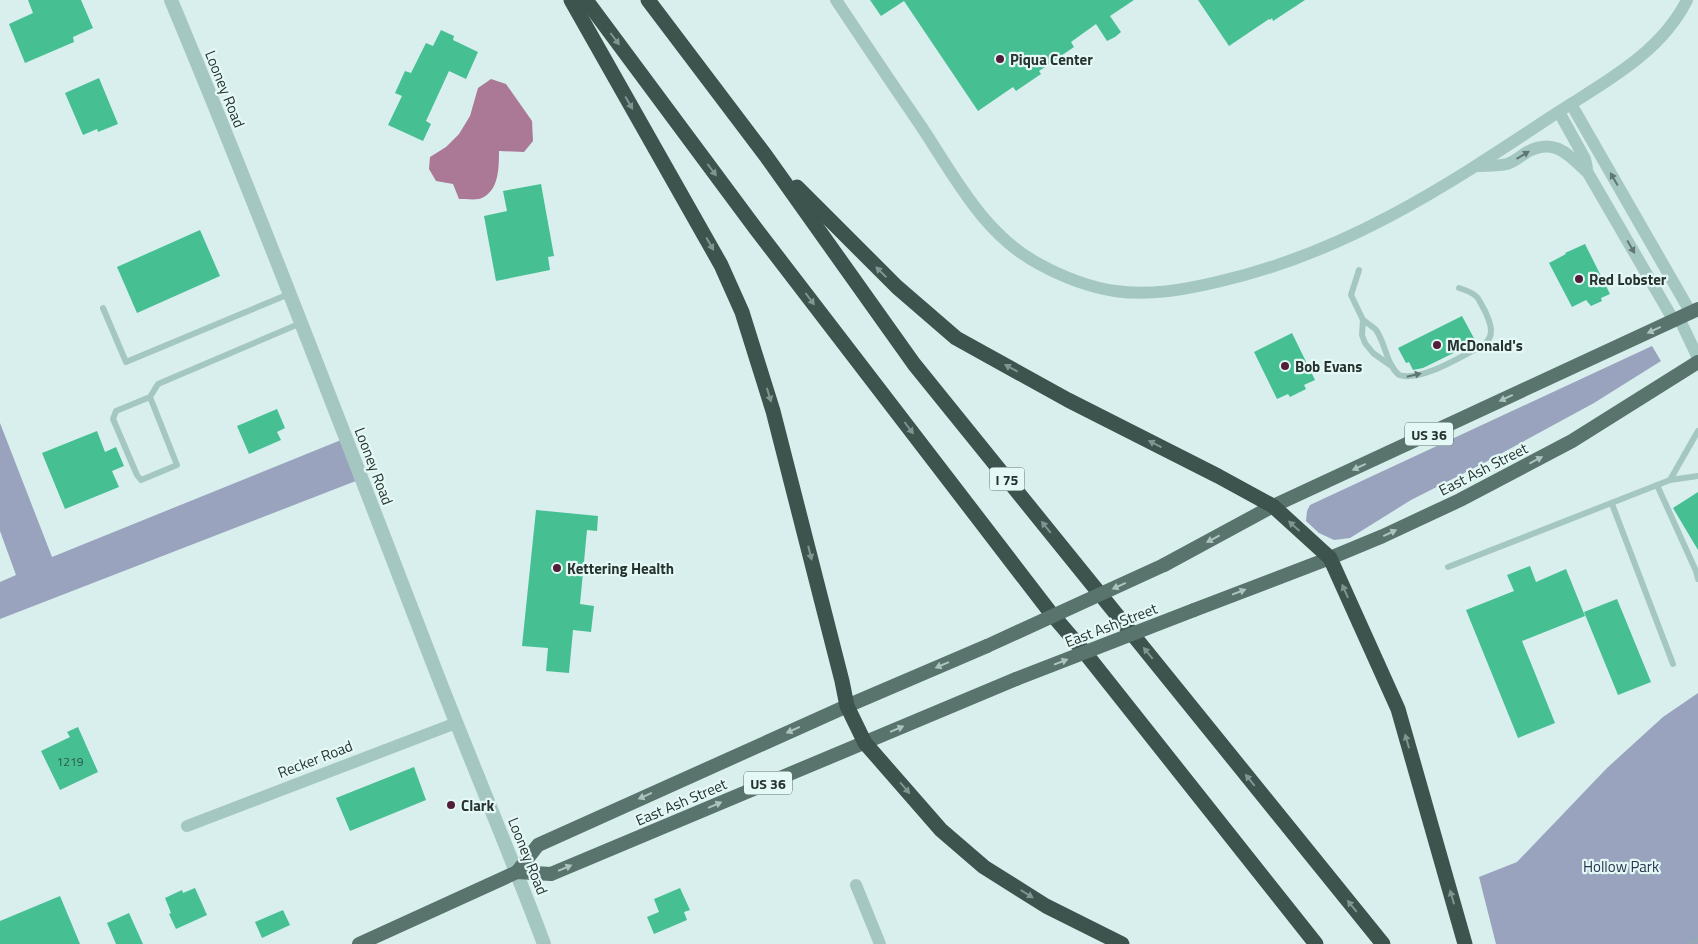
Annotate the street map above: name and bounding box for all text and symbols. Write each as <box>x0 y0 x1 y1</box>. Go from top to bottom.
one-way arrow <box>610 32 620 46</box>
street label: Looney Road <box>199 47 251 131</box>
place label: Piqua Center <box>1010 48 1093 71</box>
marker: Piqua Center <box>994 53 1006 65</box>
one-way arrow <box>625 97 634 110</box>
one-way arrow <box>1516 150 1529 159</box>
one-way arrow <box>707 163 717 176</box>
one-way arrow <box>1610 173 1619 186</box>
one-way arrow <box>705 238 714 251</box>
one-way arrow <box>1627 241 1636 254</box>
one-way arrow <box>875 266 887 278</box>
place label: Red Lobster <box>1589 268 1667 291</box>
marker: Red Lobster <box>1573 273 1585 285</box>
one-way arrow <box>805 292 815 306</box>
one-way arrow <box>1647 326 1661 334</box>
place label: McDonald's <box>1447 334 1523 357</box>
marker: McDonald's <box>1431 339 1443 351</box>
place label: Bob Evans <box>1295 355 1362 378</box>
marker: Bob Evans <box>1279 360 1291 372</box>
one-way arrow <box>1003 364 1018 372</box>
one-way arrow <box>1406 371 1422 379</box>
one-way arrow <box>765 388 773 403</box>
one-way arrow <box>1499 395 1513 403</box>
one-way arrow <box>903 421 914 434</box>
road number: US 36 <box>1405 422 1453 446</box>
street label: Looney Road <box>349 424 399 508</box>
street label: East Ash Street <box>1434 436 1532 501</box>
one-way arrow <box>1147 440 1162 448</box>
one-way arrow <box>1529 456 1543 464</box>
one-way arrow <box>1352 463 1366 471</box>
road number: I 75 <box>990 468 1024 490</box>
one-way arrow <box>1288 520 1301 531</box>
one-way arrow <box>1040 521 1051 534</box>
one-way arrow <box>1383 528 1398 537</box>
one-way arrow <box>1207 534 1220 543</box>
one-way arrow <box>806 545 814 560</box>
place label: Kettering Health <box>567 557 674 580</box>
marker: Kettering Health <box>551 562 563 574</box>
one-way arrow <box>1112 582 1126 590</box>
one-way arrow <box>1341 584 1349 598</box>
one-way arrow <box>1232 588 1246 596</box>
street label: East Ash Street <box>1061 597 1161 653</box>
one-way arrow <box>1142 647 1153 660</box>
one-way arrow <box>1054 657 1068 665</box>
one-way arrow <box>935 661 949 669</box>
one-way arrow <box>890 725 904 733</box>
one-way arrow <box>786 726 800 734</box>
one-way arrow <box>1403 733 1411 748</box>
street label: Recker Road <box>274 734 356 784</box>
house number: 1219 <box>57 752 84 771</box>
road number: US 36 <box>744 771 792 794</box>
street label: East Ash Street <box>632 772 731 832</box>
one-way arrow <box>1245 774 1256 787</box>
one-way arrow <box>899 782 910 795</box>
one-way arrow <box>638 793 652 801</box>
place label: Clark <box>461 794 494 817</box>
marker: Clark <box>445 799 457 811</box>
one-way arrow <box>708 801 722 809</box>
street label: Looney Road <box>502 814 554 898</box>
park label: Hollow Park <box>1583 855 1659 878</box>
one-way arrow <box>558 864 573 872</box>
one-way arrow <box>1020 889 1033 898</box>
one-way arrow <box>1447 890 1455 905</box>
one-way arrow <box>1347 900 1358 913</box>

